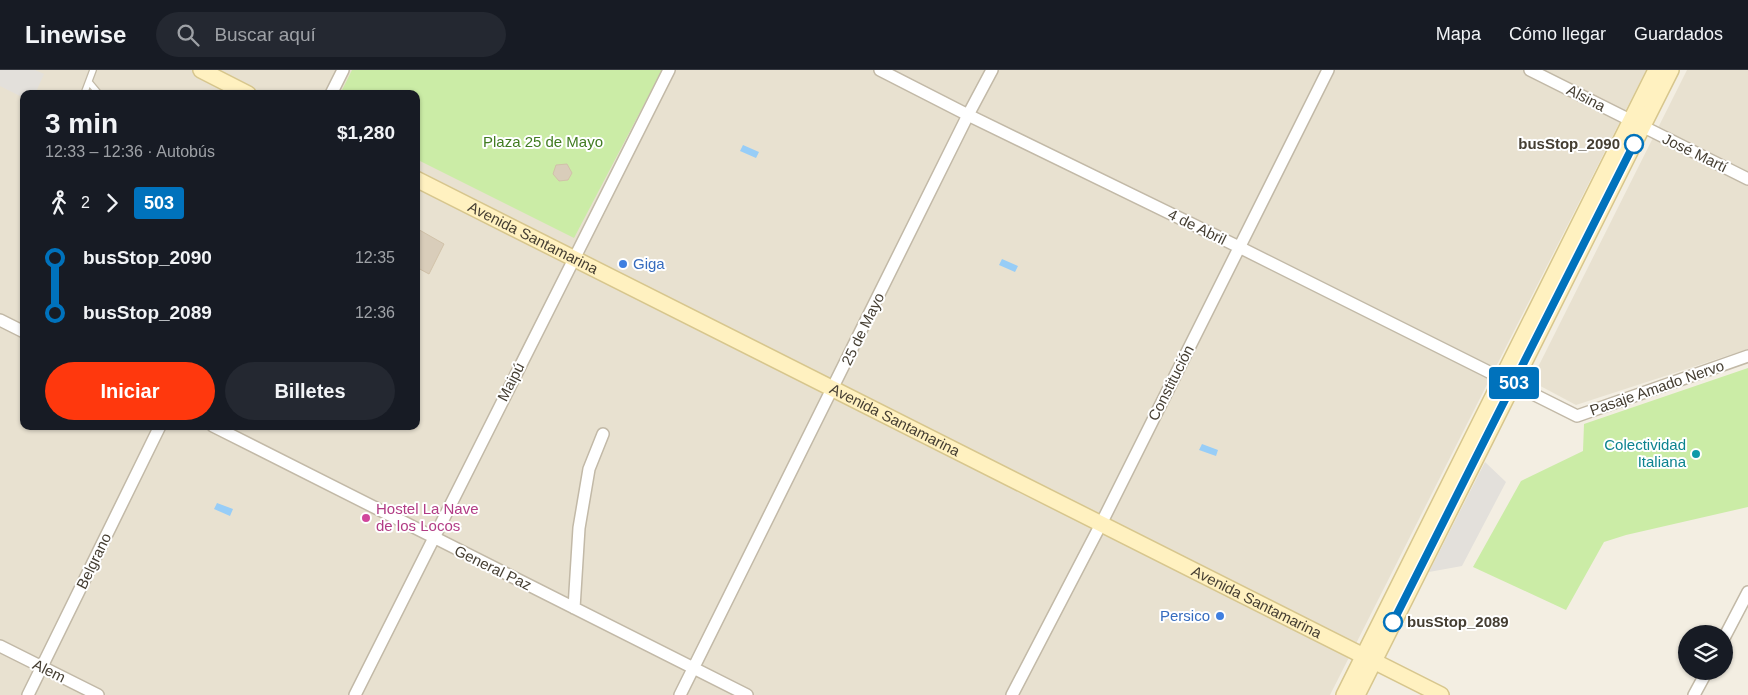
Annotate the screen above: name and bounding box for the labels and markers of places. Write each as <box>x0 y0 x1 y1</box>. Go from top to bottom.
marker: busStop_2090 <box>1624 134 1644 154</box>
place label: busStop_2090 <box>1518 135 1620 152</box>
place label: Giga <box>633 255 665 272</box>
marker: Giga <box>617 258 629 270</box>
place label: Colectividad Italiana <box>1604 436 1687 470</box>
marker: Colectividad Italiana <box>1690 448 1702 460</box>
place label: Hostel La Nave de los Locos <box>376 500 479 534</box>
marker: Hostel La Nave de los Locos <box>360 512 372 524</box>
place label: Persico <box>1160 607 1210 624</box>
marker: Persico <box>1214 610 1226 622</box>
marker: busStop_2089 <box>1383 612 1403 632</box>
place label: busStop_2089 <box>1407 613 1509 630</box>

